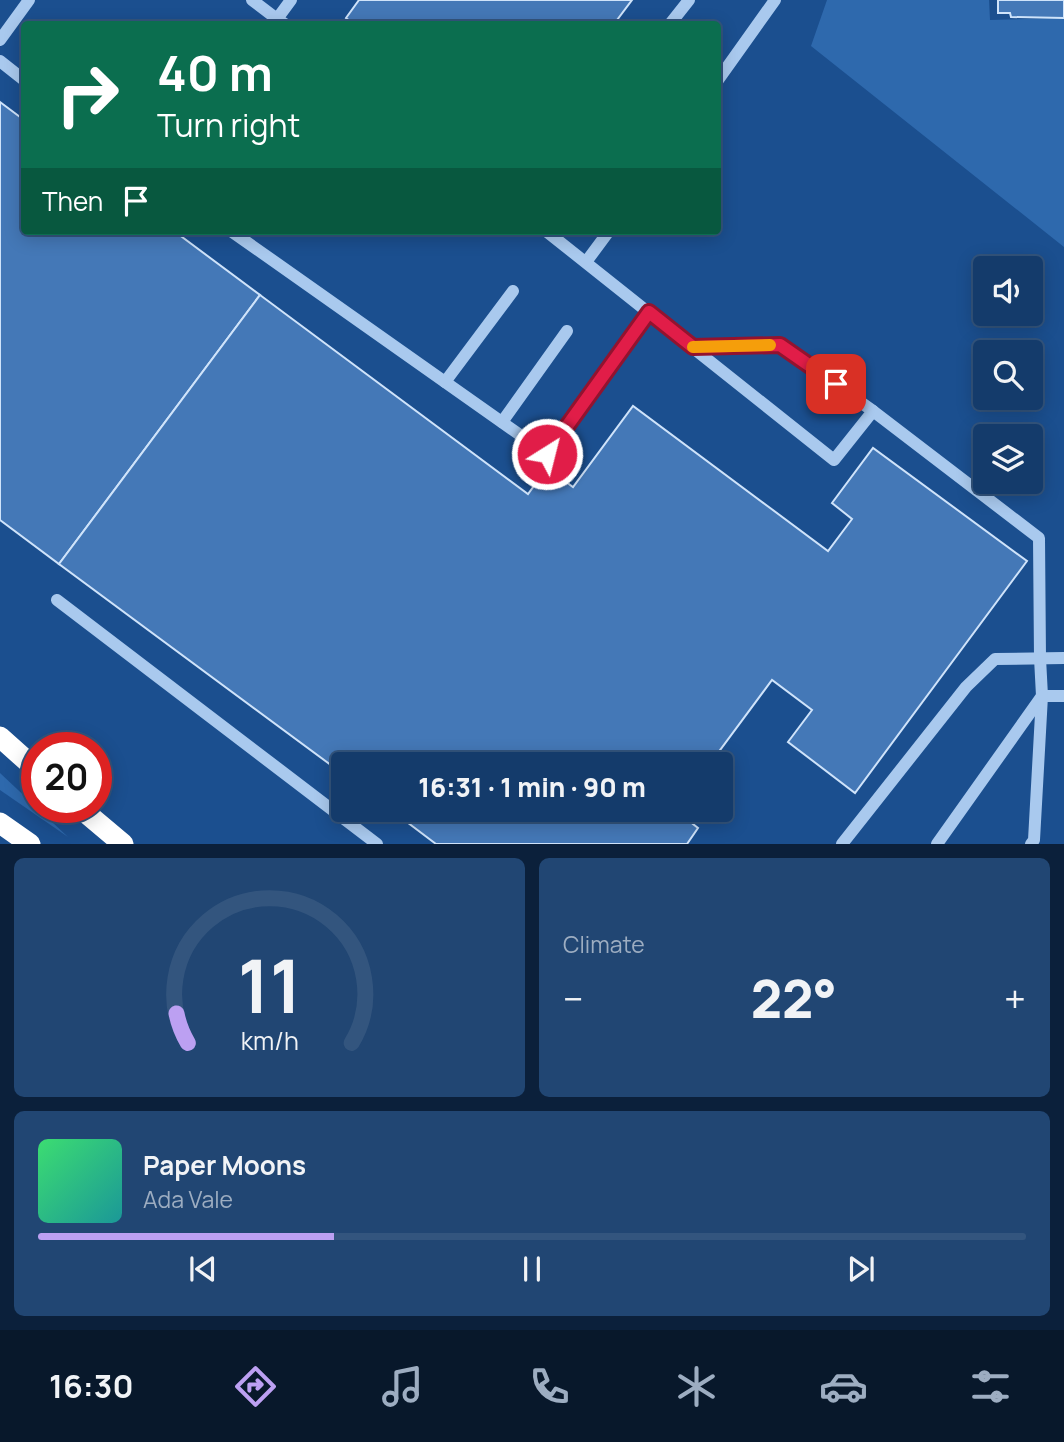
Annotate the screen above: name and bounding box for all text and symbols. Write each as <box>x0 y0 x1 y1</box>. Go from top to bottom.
text: 40 m <box>157 39 273 106</box>
icon: right <box>42 49 133 140</box>
text: Turn right <box>157 103 300 147</box>
icon: arrive <box>117 182 155 220</box>
text: Then <box>42 183 103 219</box>
map controls <box>973 256 1043 494</box>
button: sound <box>973 256 1043 326</box>
button: search <box>973 340 1043 410</box>
pin <box>806 354 866 414</box>
icon: arrive <box>817 365 855 403</box>
position arrow <box>510 417 584 491</box>
button: layers <box>973 424 1043 494</box>
speed limit sign: 20 <box>21 732 112 823</box>
text: 16:31 · 1 min · 90 m <box>418 769 646 805</box>
text: Climate <box>563 928 645 960</box>
text: 11 <box>238 936 301 1036</box>
text: 22° <box>751 963 837 1034</box>
text: − <box>563 972 584 1024</box>
text: + <box>1004 972 1026 1024</box>
text: km/h <box>240 1023 299 1058</box>
text: Paper Moons <box>143 1147 306 1183</box>
text: Ada Vale <box>143 1183 233 1215</box>
icon: previous <box>184 1250 222 1288</box>
icon: pause <box>513 1250 551 1288</box>
icon: next <box>842 1250 880 1288</box>
icon: directions <box>231 1362 280 1411</box>
icon: music <box>378 1362 427 1411</box>
icon: phone <box>525 1362 574 1411</box>
icon: climate <box>672 1362 721 1411</box>
icon: car <box>819 1362 868 1411</box>
icon: filters <box>966 1362 1015 1411</box>
text: 16:30 <box>49 1364 133 1408</box>

